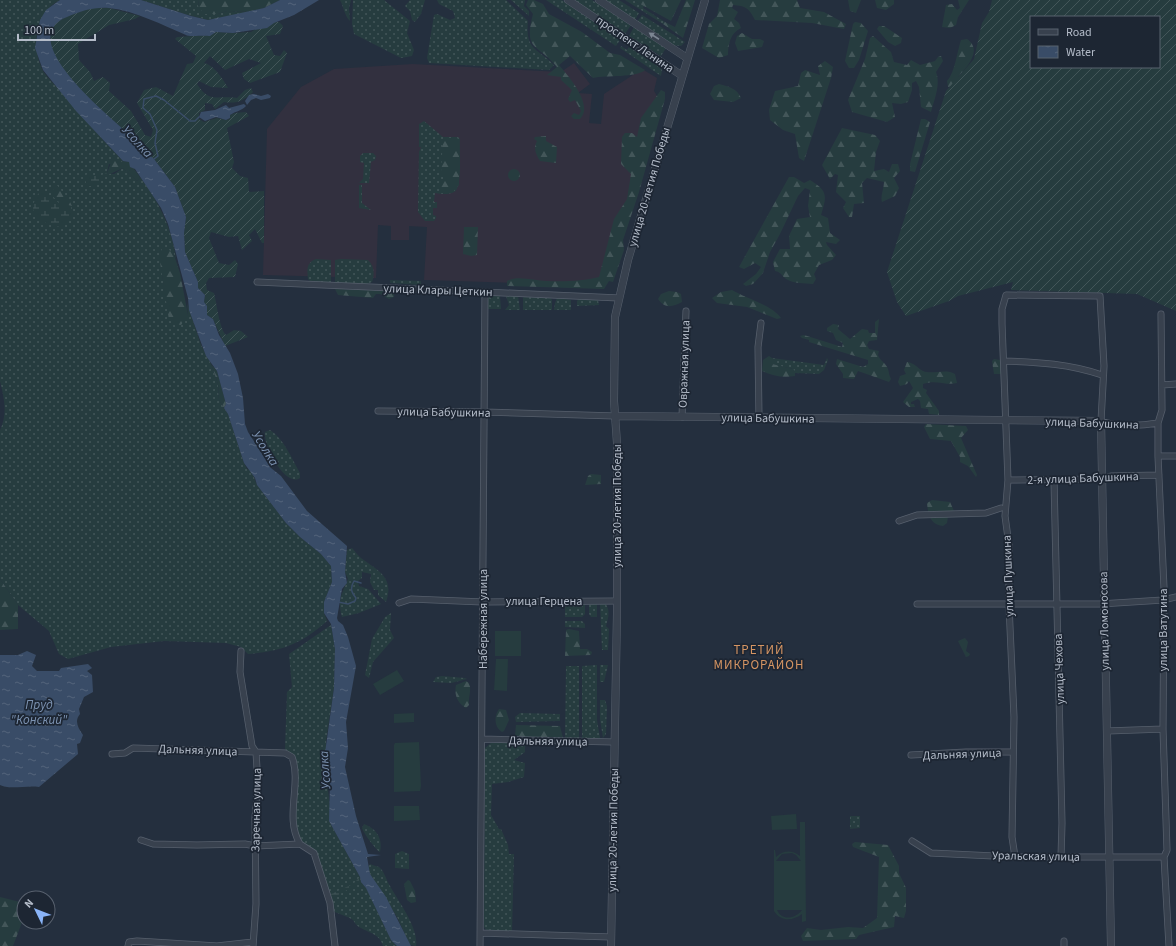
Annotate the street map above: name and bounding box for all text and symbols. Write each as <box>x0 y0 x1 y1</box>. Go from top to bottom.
street label: проспект Ленина <box>592 12 677 77</box>
scale bar <box>18 16 95 42</box>
legend <box>1030 16 1160 68</box>
text: 100 m <box>24 22 54 39</box>
text: Road <box>1066 24 1092 41</box>
one-way arrow <box>649 32 660 40</box>
text: Water <box>1066 44 1096 61</box>
water label: Усолка <box>118 121 157 162</box>
street label: улица 20-летия Победы <box>624 125 675 249</box>
street label: улица Клары Цеткин <box>383 280 493 301</box>
street label: Овражная улица <box>674 320 695 408</box>
street label: улица Бабушкина <box>397 403 491 422</box>
street label: улица Бабушкина <box>721 409 815 428</box>
street label: улица Бабушкина <box>1045 413 1139 434</box>
water label: Усолка <box>247 428 283 470</box>
street label: улица 20-летия Победы <box>609 444 626 568</box>
street label: 2-я улица Бабушкина <box>1027 468 1139 489</box>
street label: улица Пушкина <box>999 535 1018 617</box>
street label: Набережная улица <box>475 569 492 669</box>
street label: улица Ломоносова <box>1095 571 1114 671</box>
street label: улица Ватутина <box>1155 588 1172 672</box>
street label: улица Герцена <box>506 593 582 610</box>
street label: улица Чехова <box>1050 633 1069 705</box>
district label: ТРЕТИЙ МИКРОРАЙОН <box>714 641 804 674</box>
water label: Пруд "Конский" <box>11 696 68 729</box>
street label: Дальняя улица <box>508 732 588 751</box>
street label: Дальняя улица <box>158 741 238 760</box>
street label: Дальняя улица <box>922 745 1002 764</box>
water label: Усолка <box>315 750 335 790</box>
street label: Заречная улица <box>247 768 266 852</box>
street label: улица 20-летия Победы <box>604 768 623 892</box>
street label: Уральская улица <box>992 847 1080 866</box>
north arrow <box>16 890 56 930</box>
text: N <box>21 896 37 911</box>

